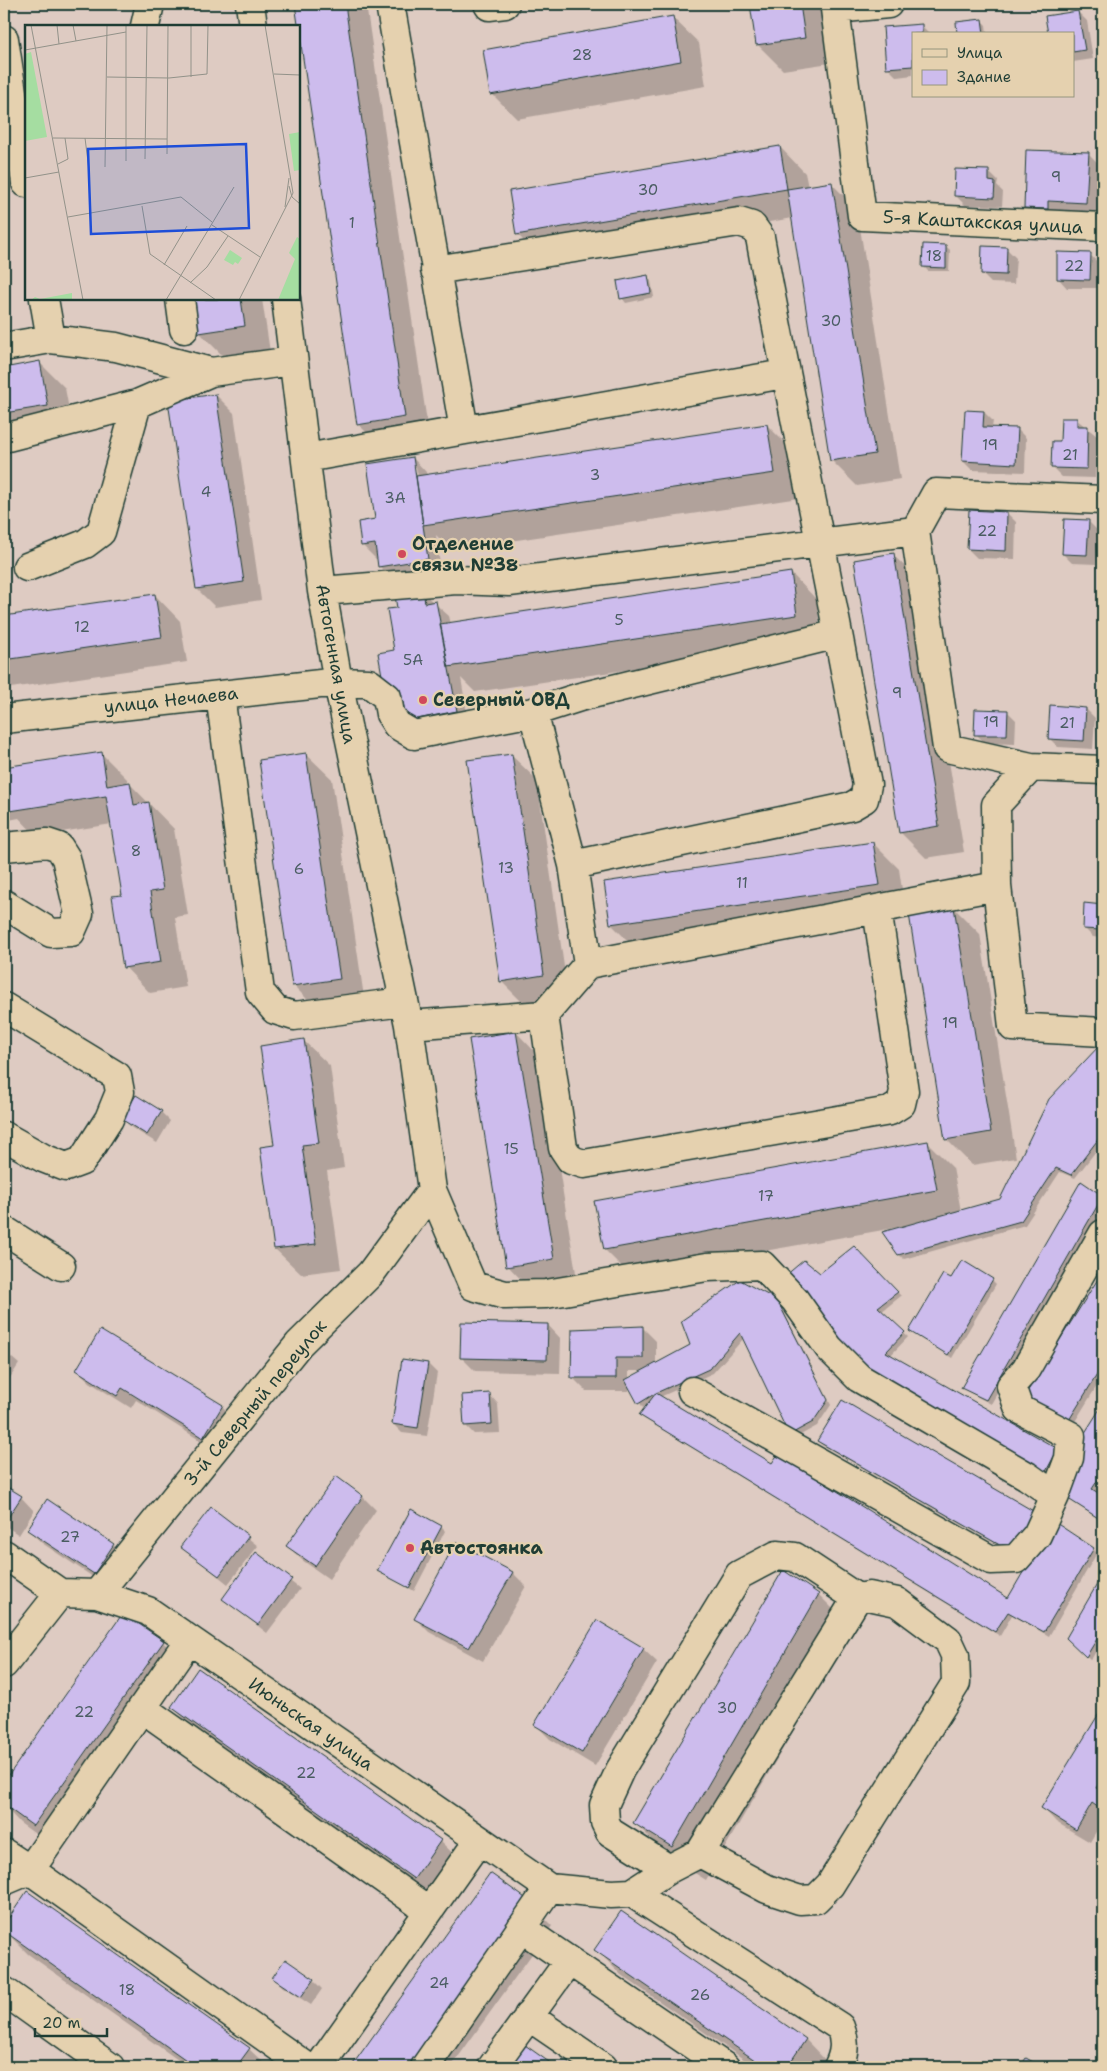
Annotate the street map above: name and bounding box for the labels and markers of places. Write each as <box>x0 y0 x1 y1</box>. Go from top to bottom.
place label: Отделение связи №38 <box>412 532 518 577</box>
marker: Отделение связи №38 <box>396 548 408 560</box>
place label: Северный ОВД <box>433 688 570 712</box>
marker: Северный ОВД <box>417 694 429 706</box>
place label: Автостоянка <box>420 1536 544 1560</box>
marker: Автостоянка <box>404 1542 416 1554</box>

